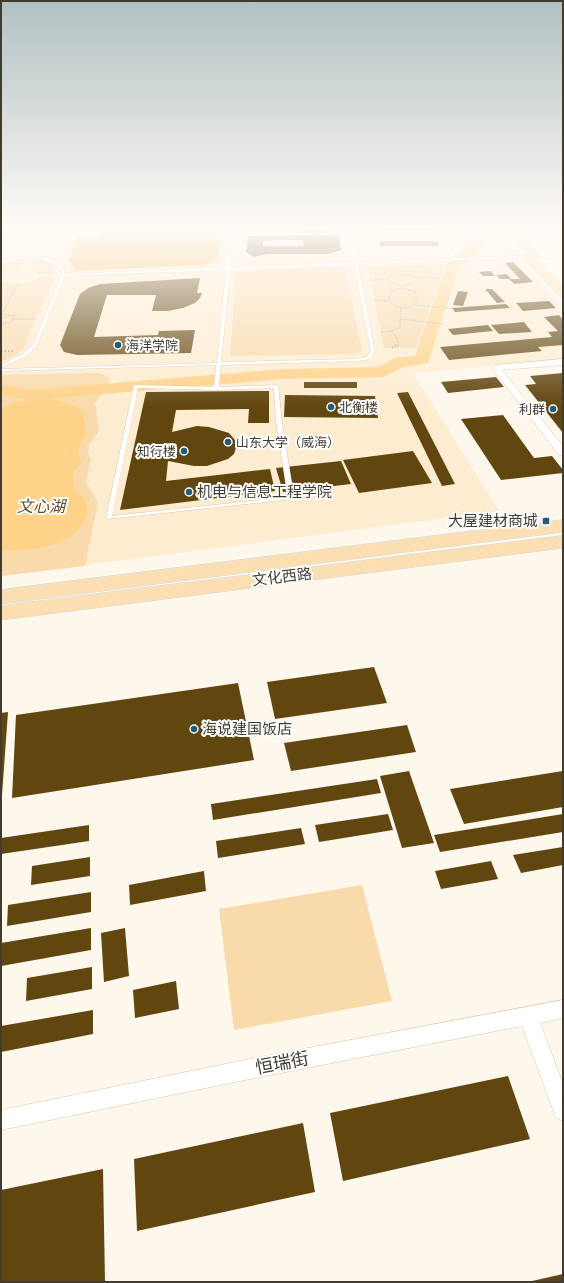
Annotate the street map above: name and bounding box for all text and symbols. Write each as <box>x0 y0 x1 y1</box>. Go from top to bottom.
place label: 海洋学院 <box>126 335 178 355</box>
marker: 海洋学院 <box>113 340 123 350</box>
place label: 北衡楼 <box>339 397 378 417</box>
place label: 利群 <box>519 399 545 419</box>
marker: 北衡楼 <box>326 402 336 412</box>
marker: 利群 <box>548 404 558 414</box>
place label: 山东大学（威海） <box>236 432 340 452</box>
marker: 山东大学（威海） <box>223 437 233 447</box>
place label: 知行楼 <box>137 441 176 461</box>
marker: 知行楼 <box>179 446 189 456</box>
place label: 机电与信息工程学院 <box>197 480 332 503</box>
marker: 机电与信息工程学院 <box>184 487 194 497</box>
water label: 文心湖 <box>17 494 68 518</box>
place label: 大屋建材商城 <box>448 509 538 532</box>
marker: 大屋建材商城 <box>541 516 551 526</box>
street label: 文化西路 <box>251 561 313 592</box>
place label: 海说建国饭店 <box>202 717 292 740</box>
marker: 海说建国饭店 <box>189 724 199 734</box>
street label: 恒瑞街 <box>253 1044 311 1081</box>

